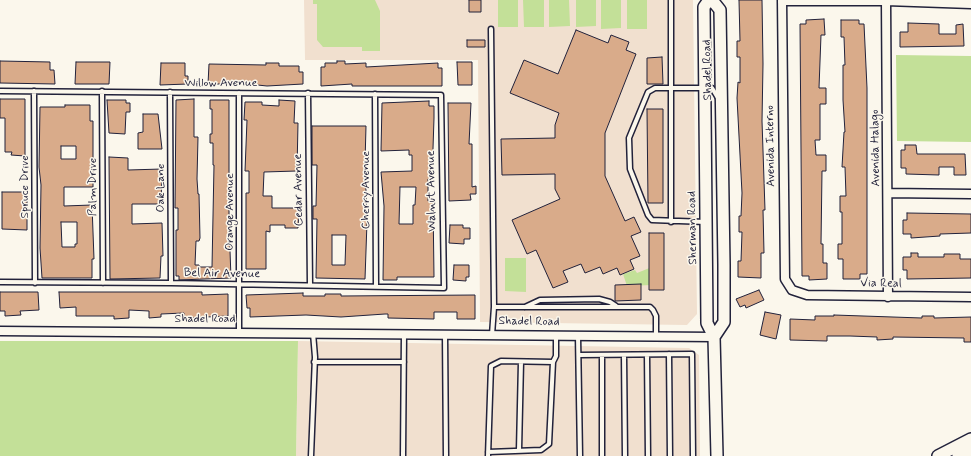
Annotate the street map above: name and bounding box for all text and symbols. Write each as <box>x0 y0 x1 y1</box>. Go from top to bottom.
street label: Shadel Road <box>700 39 716 101</box>
street label: Willow Avenue <box>185 76 257 90</box>
street label: Avenida Interno <box>763 105 779 187</box>
street label: Avenida Halago <box>868 109 884 187</box>
street label: Walnut Avenue <box>424 150 440 232</box>
street label: Cherry Avenue <box>359 151 373 229</box>
street label: Cedar Avenue <box>291 153 307 227</box>
street label: Spruce Drive <box>18 155 32 219</box>
street label: Palm Drive <box>86 158 100 216</box>
street label: Oak Lane <box>154 164 168 212</box>
street label: Orange Avenue <box>223 173 237 251</box>
street label: Sherman Road <box>685 191 701 265</box>
street label: Bel Air Avenue <box>184 266 260 282</box>
street label: Via Real <box>860 276 902 292</box>
street label: Shadel Road <box>175 312 235 326</box>
street label: Shadel Road <box>498 314 560 330</box>

